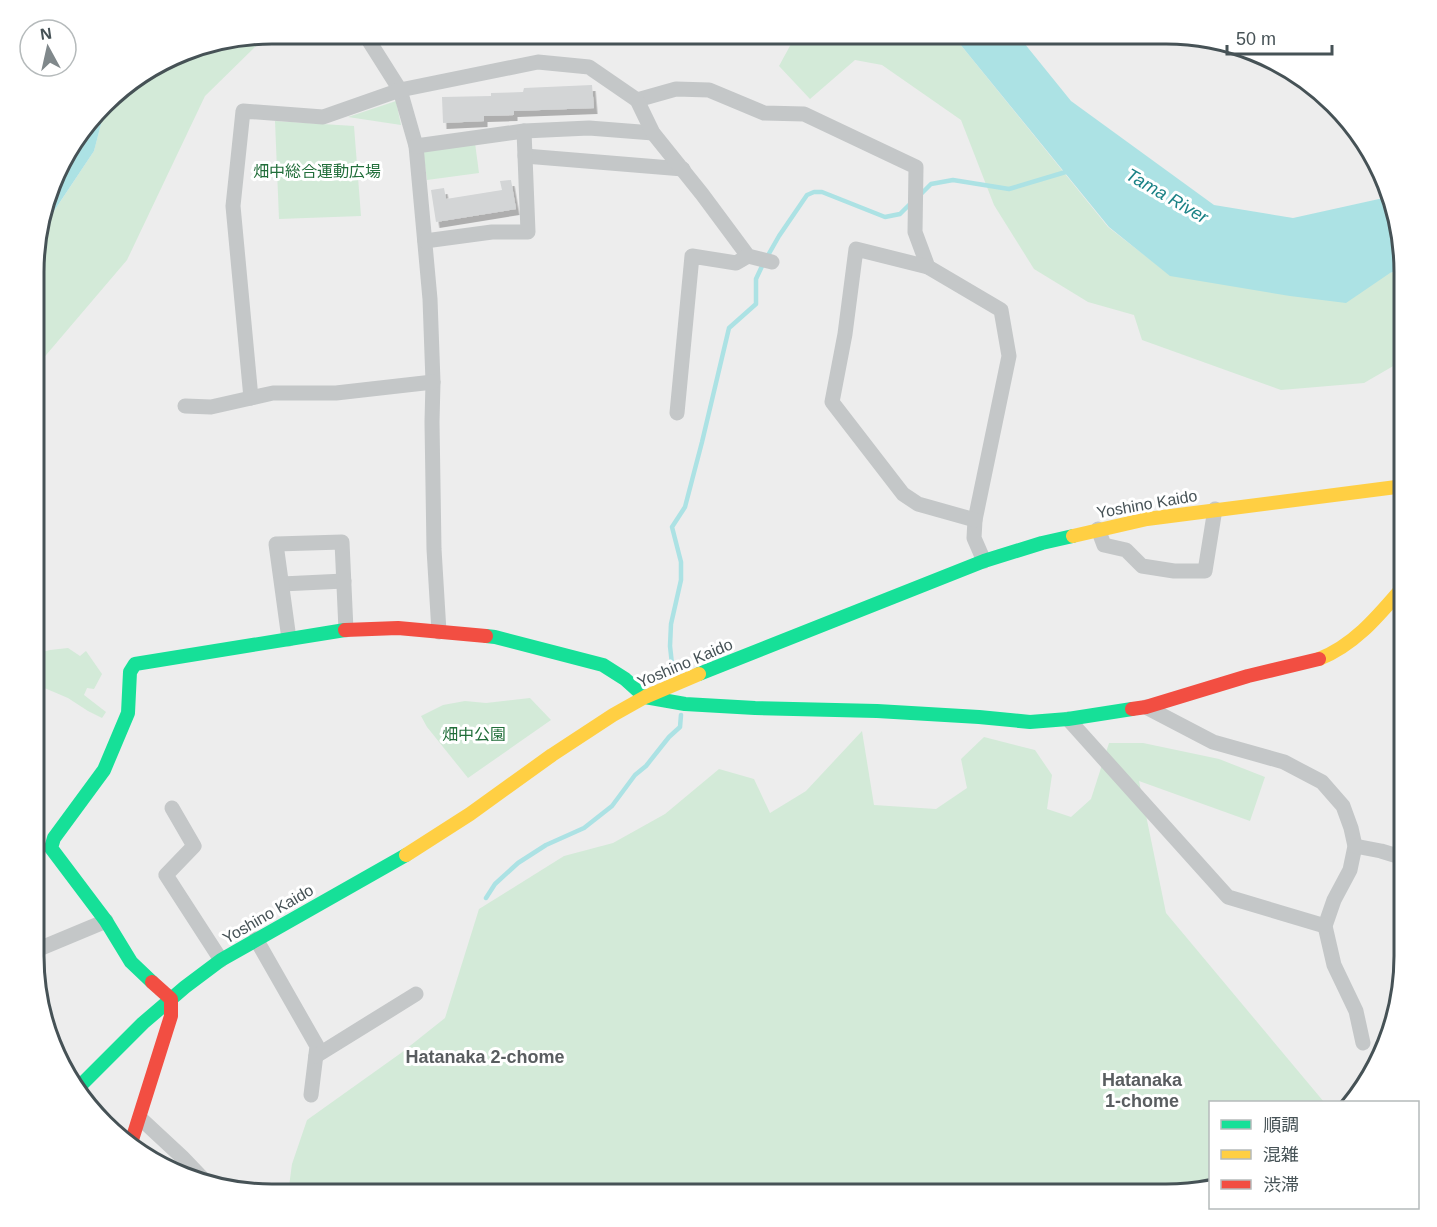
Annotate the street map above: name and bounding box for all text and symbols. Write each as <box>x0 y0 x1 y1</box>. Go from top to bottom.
north arrow <box>18 18 78 78</box>
scale bar <box>1227 18 1332 56</box>
text: N <box>39 24 53 43</box>
text: 50 m <box>1236 29 1276 49</box>
park label: 畑中総合運動広場 <box>253 163 381 180</box>
water label: Tama River <box>1122 164 1212 228</box>
street label: Yoshino Kaido <box>1095 487 1199 521</box>
street label: Yoshino Kaido <box>635 635 735 691</box>
park label: 畑中公園 <box>442 726 506 743</box>
street label: Yoshino Kaido <box>220 881 316 947</box>
district label: Hatanaka 2-chome <box>405 1047 565 1067</box>
district label: Hatanaka 1-chome <box>1102 1070 1183 1111</box>
legend <box>1209 1101 1419 1209</box>
text: 順調 <box>1263 1115 1299 1135</box>
text: 混雑 <box>1263 1145 1299 1165</box>
text: 渋滞 <box>1263 1175 1299 1195</box>

